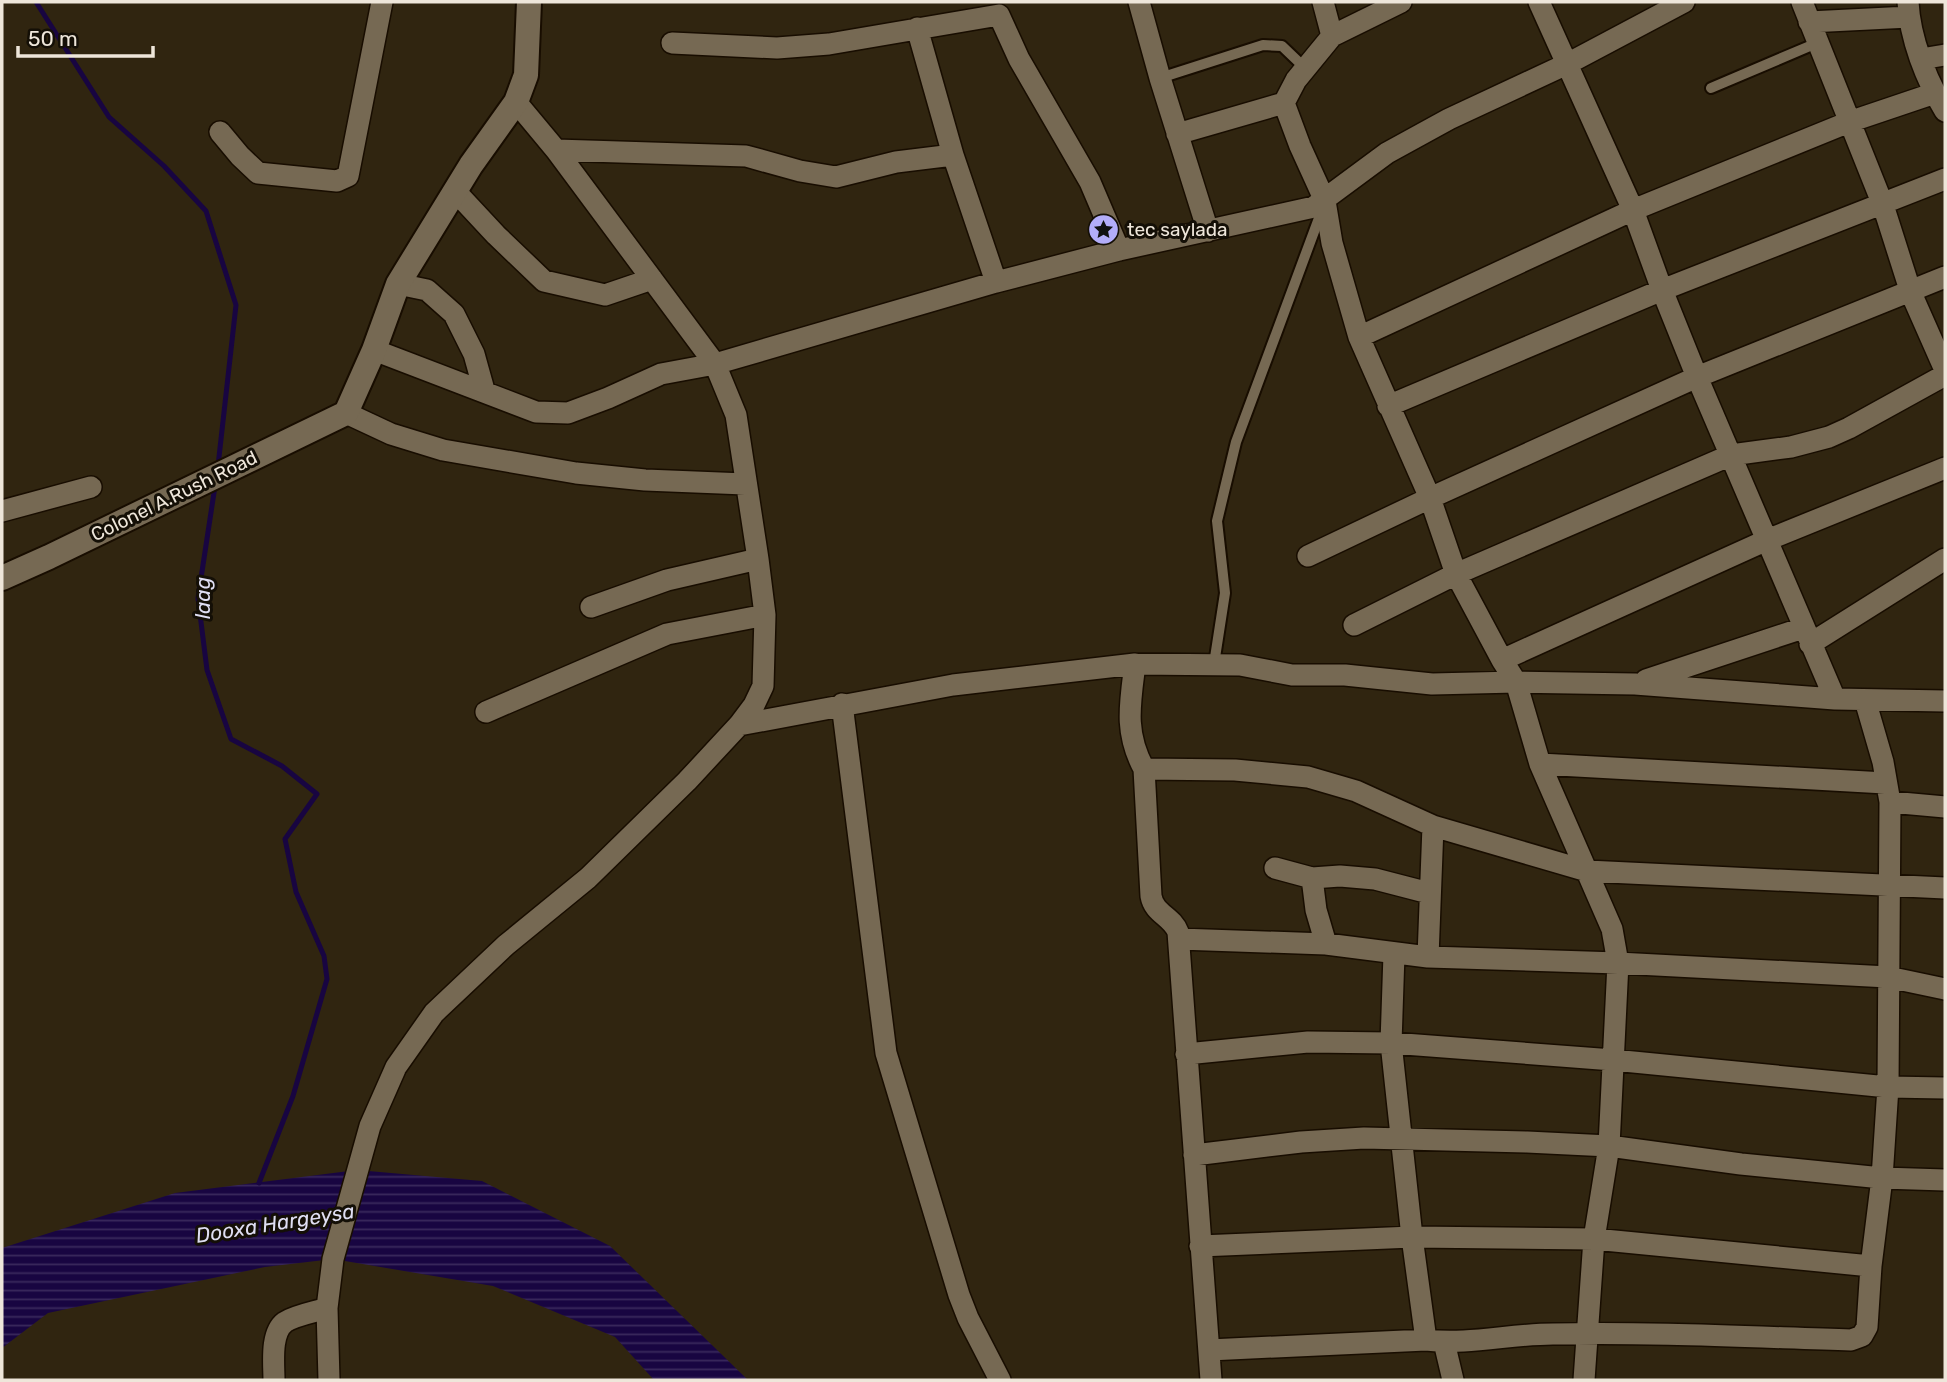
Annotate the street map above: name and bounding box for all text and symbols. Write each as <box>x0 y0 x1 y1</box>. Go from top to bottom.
scale bar <box>18 14 152 58</box>
text: 50 m <box>28 26 78 51</box>
place icon: tec saylada <box>1087 212 1121 246</box>
place label: tec saylada <box>1127 218 1228 241</box>
street label: Colonel A.Rush Road <box>87 446 261 546</box>
water label: laag <box>190 577 215 619</box>
water label: Dooxa Hargeysa <box>194 1198 356 1248</box>

